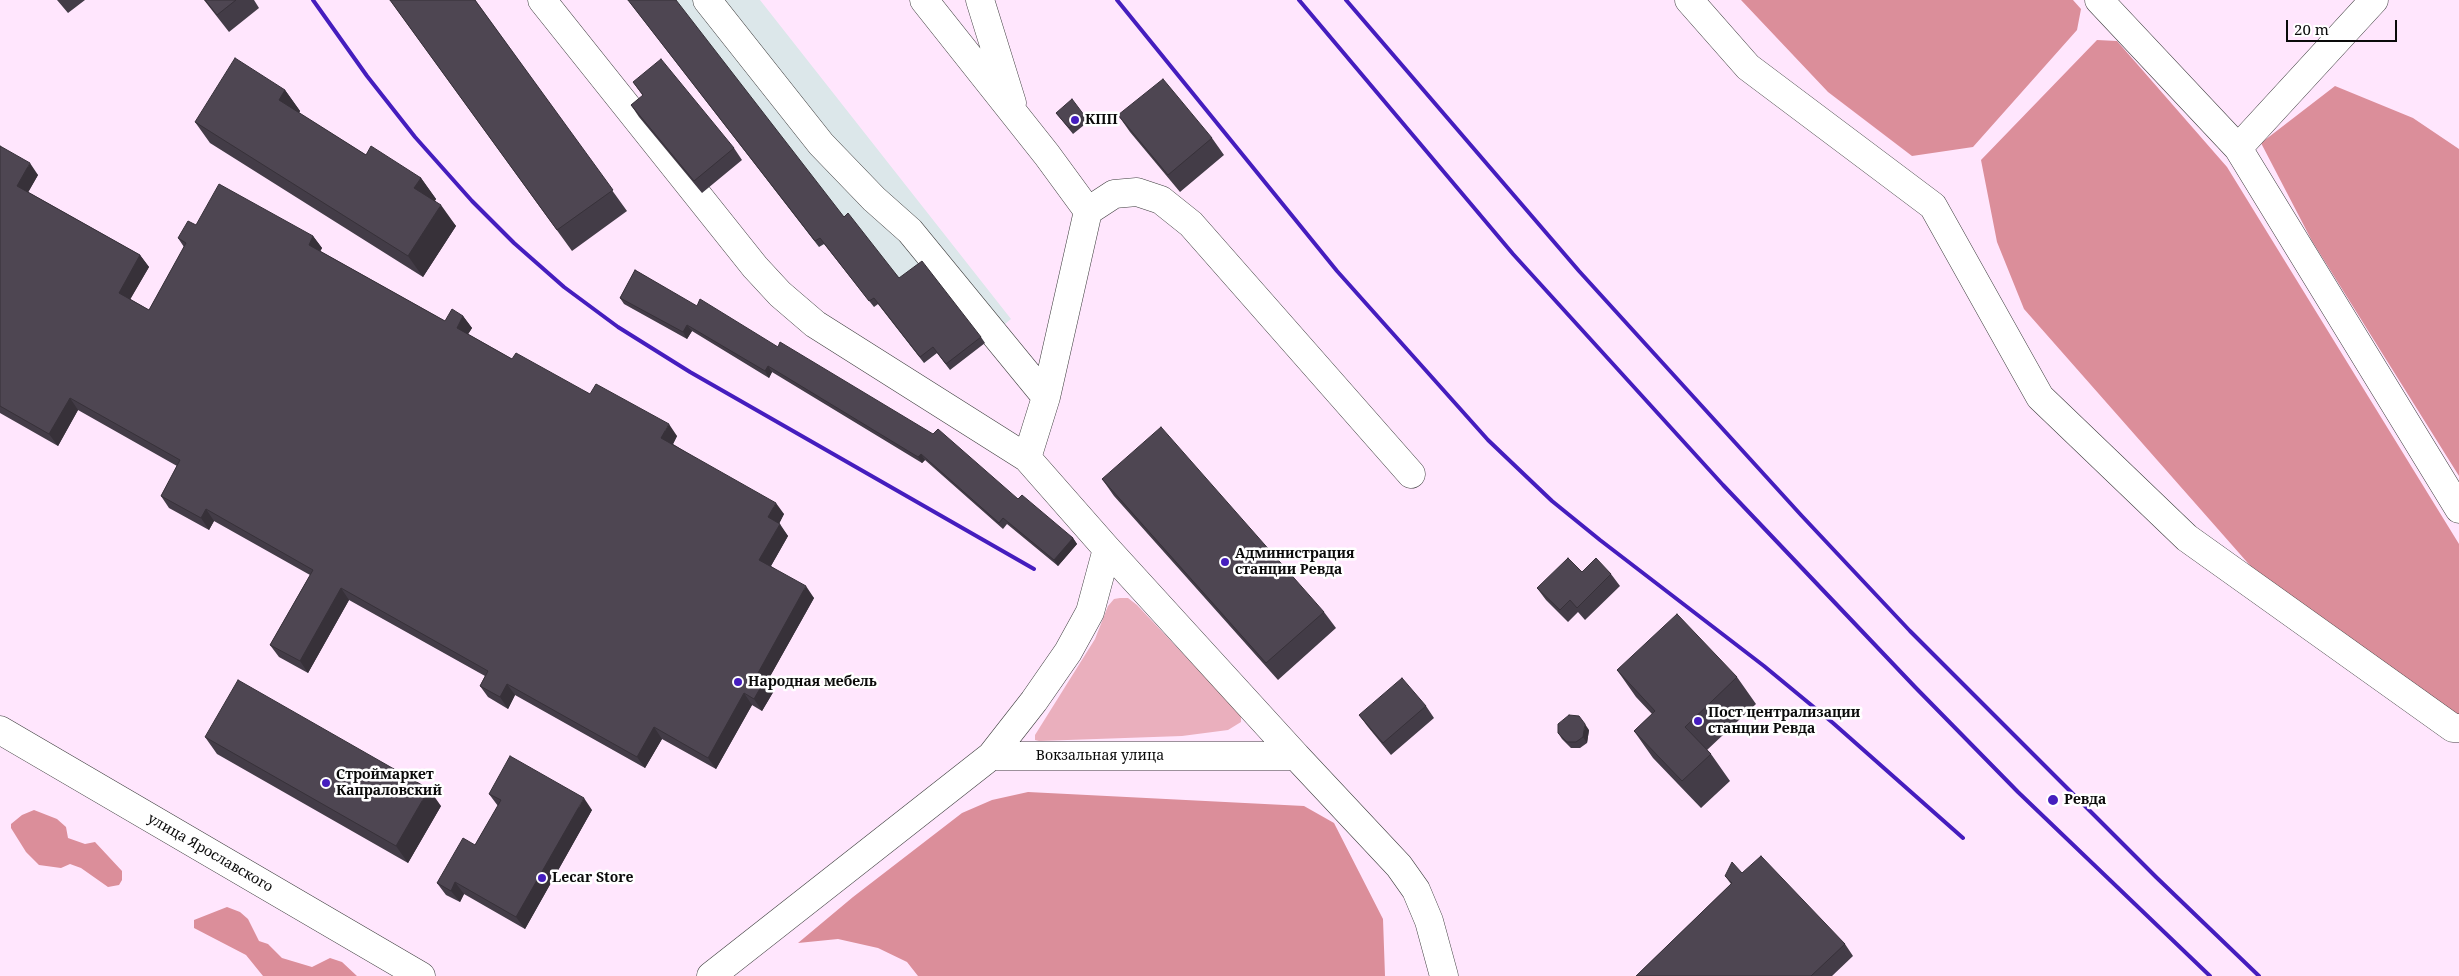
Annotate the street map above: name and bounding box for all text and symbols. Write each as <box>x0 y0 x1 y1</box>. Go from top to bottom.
scale bar <box>2289 10 2400 42</box>
text: 20 m <box>2294 19 2329 39</box>
place label: КПП <box>1085 112 1118 128</box>
marker: КПП <box>1069 114 1081 126</box>
place label: Администрация станции Ревда <box>1235 546 1354 578</box>
marker: Администрация станции Ревда <box>1219 556 1231 568</box>
place label: Народная мебель <box>748 674 877 690</box>
marker: Народная мебель <box>732 676 744 688</box>
place label: Пост централизации станции Ревда <box>1708 705 1860 738</box>
marker: Пост централизации станции Ревда <box>1692 715 1704 727</box>
street label: Вокзальная улица <box>1036 748 1164 764</box>
place label: Строймаркет Капраловский <box>336 767 442 800</box>
marker: Строймаркет Капраловский <box>320 777 332 789</box>
place label: Ревда <box>2064 792 2106 808</box>
marker: Ревда <box>2046 793 2060 807</box>
street label: улица Ярославского <box>144 810 276 896</box>
place label: Lecar Store <box>552 870 634 886</box>
marker: Lecar Store <box>536 872 548 884</box>

